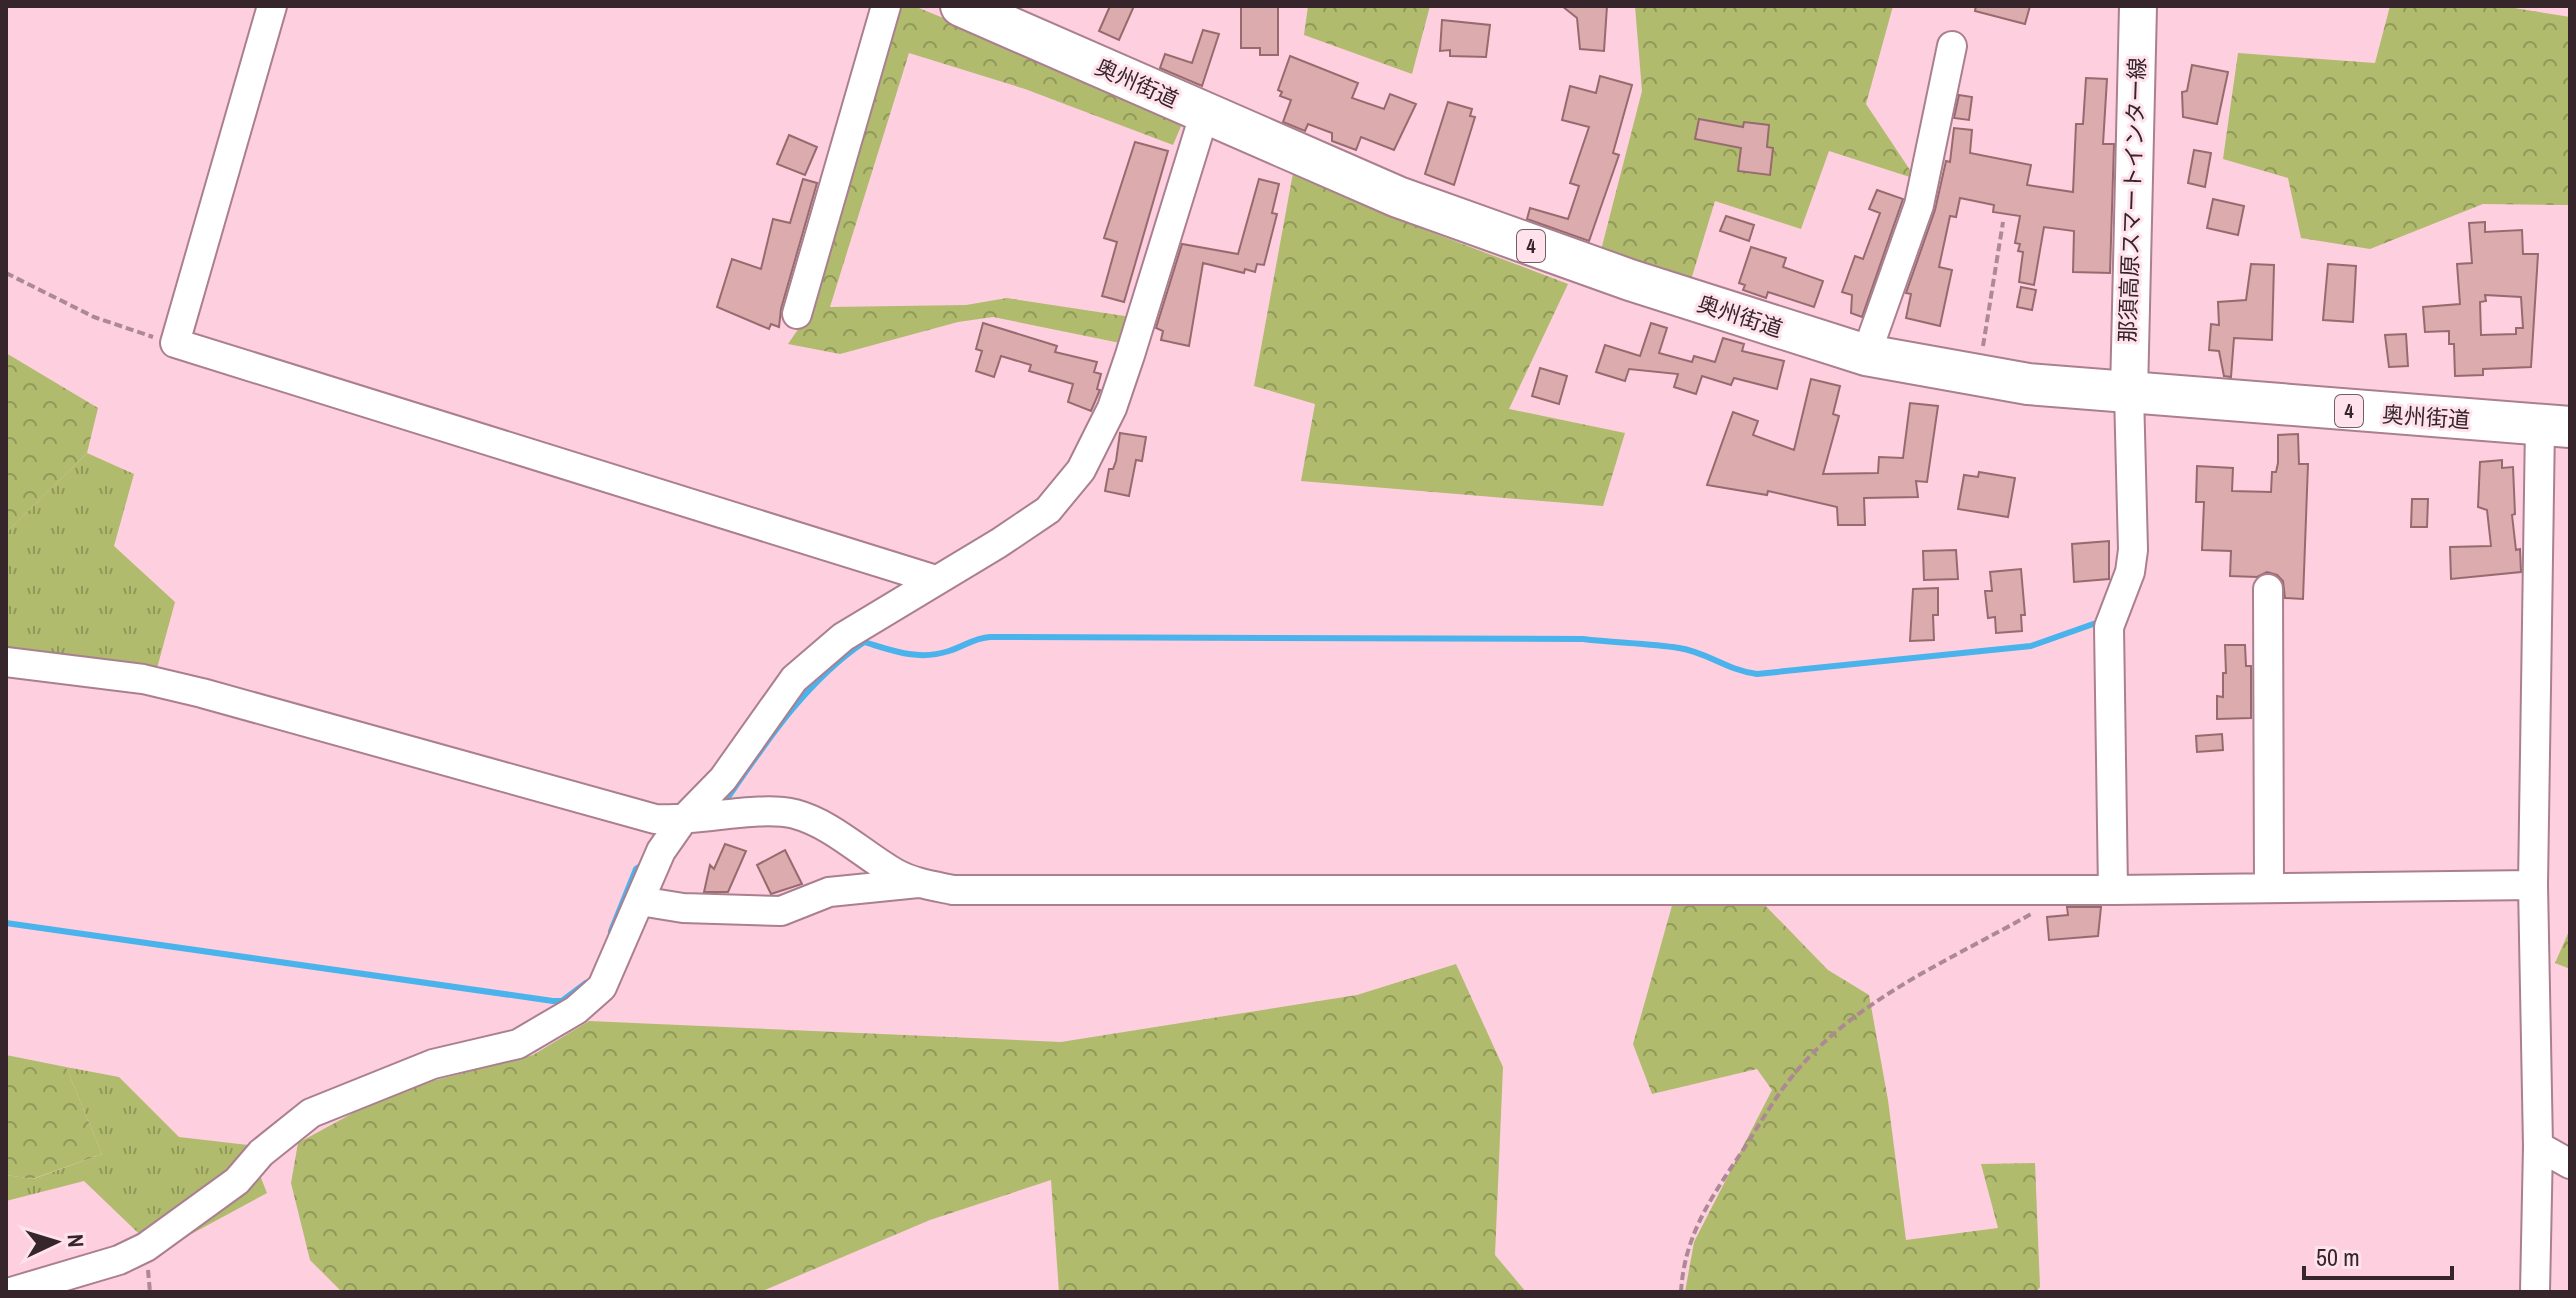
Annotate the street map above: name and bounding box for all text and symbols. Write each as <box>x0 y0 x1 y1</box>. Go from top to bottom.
street label: 奥州街道 <box>1091 51 1183 115</box>
street label: 那須高原スマートインター線 <box>2112 57 2152 343</box>
road number: 4 <box>1517 230 1545 262</box>
street label: 奥州街道 <box>1694 288 1786 344</box>
road number: 4 <box>2335 395 2363 427</box>
street label: 奥州街道 <box>2381 399 2471 435</box>
north arrow <box>16 1202 96 1282</box>
scale bar <box>2304 1230 2452 1280</box>
text: N <box>61 1233 91 1248</box>
text: 50 m <box>2316 1241 2360 1273</box>

